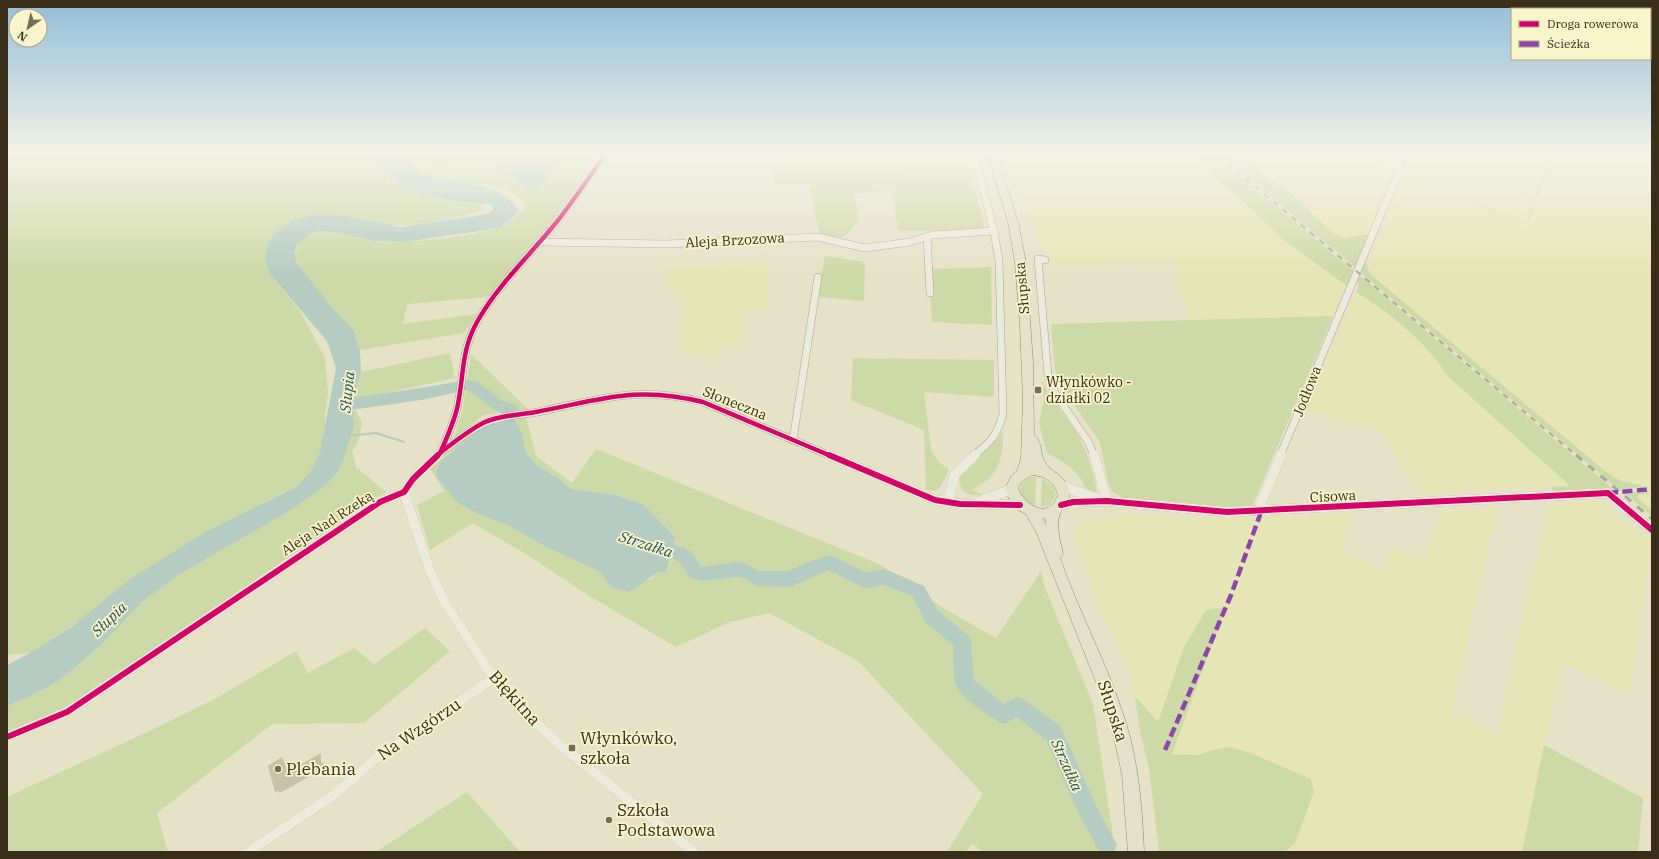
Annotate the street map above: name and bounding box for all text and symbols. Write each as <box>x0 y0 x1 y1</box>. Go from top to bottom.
north arrow <box>8 8 48 48</box>
legend <box>1511 8 1651 60</box>
text: Droga rowerowa <box>1547 16 1639 31</box>
text: N <box>15 28 30 45</box>
text: Ścieżka <box>1547 36 1591 51</box>
street label: Aleja Brzozowa <box>685 228 786 252</box>
street label: Słupska <box>1011 261 1033 315</box>
street label: Jodłowa <box>1289 363 1325 419</box>
water label: Słupia <box>335 369 359 415</box>
place label: Włynkówko - działki 02 <box>1046 373 1132 407</box>
street label: Słoneczna <box>700 382 770 424</box>
marker: Włynkówko - działki 02 <box>1033 385 1043 395</box>
street label: Aleja Nad Rzeką <box>278 486 377 559</box>
street label: Cisowa <box>1309 486 1357 506</box>
water label: Strzałka <box>616 526 676 562</box>
water label: Słupia <box>87 597 131 641</box>
street label: Błękitna <box>484 666 546 730</box>
street label: Słupska <box>1093 677 1133 745</box>
street label: Na Wzgórzu <box>373 693 465 765</box>
place label: Włynkówko, szkoła <box>580 727 677 769</box>
water label: Strzałka <box>1047 735 1087 795</box>
marker: Włynkówko, szkoła <box>567 743 577 753</box>
place label: Plebania <box>286 758 356 780</box>
marker: Plebania <box>273 764 283 774</box>
place label: Szkoła Podstawowa <box>617 799 716 841</box>
marker: Szkoła Podstawowa <box>604 815 614 825</box>

